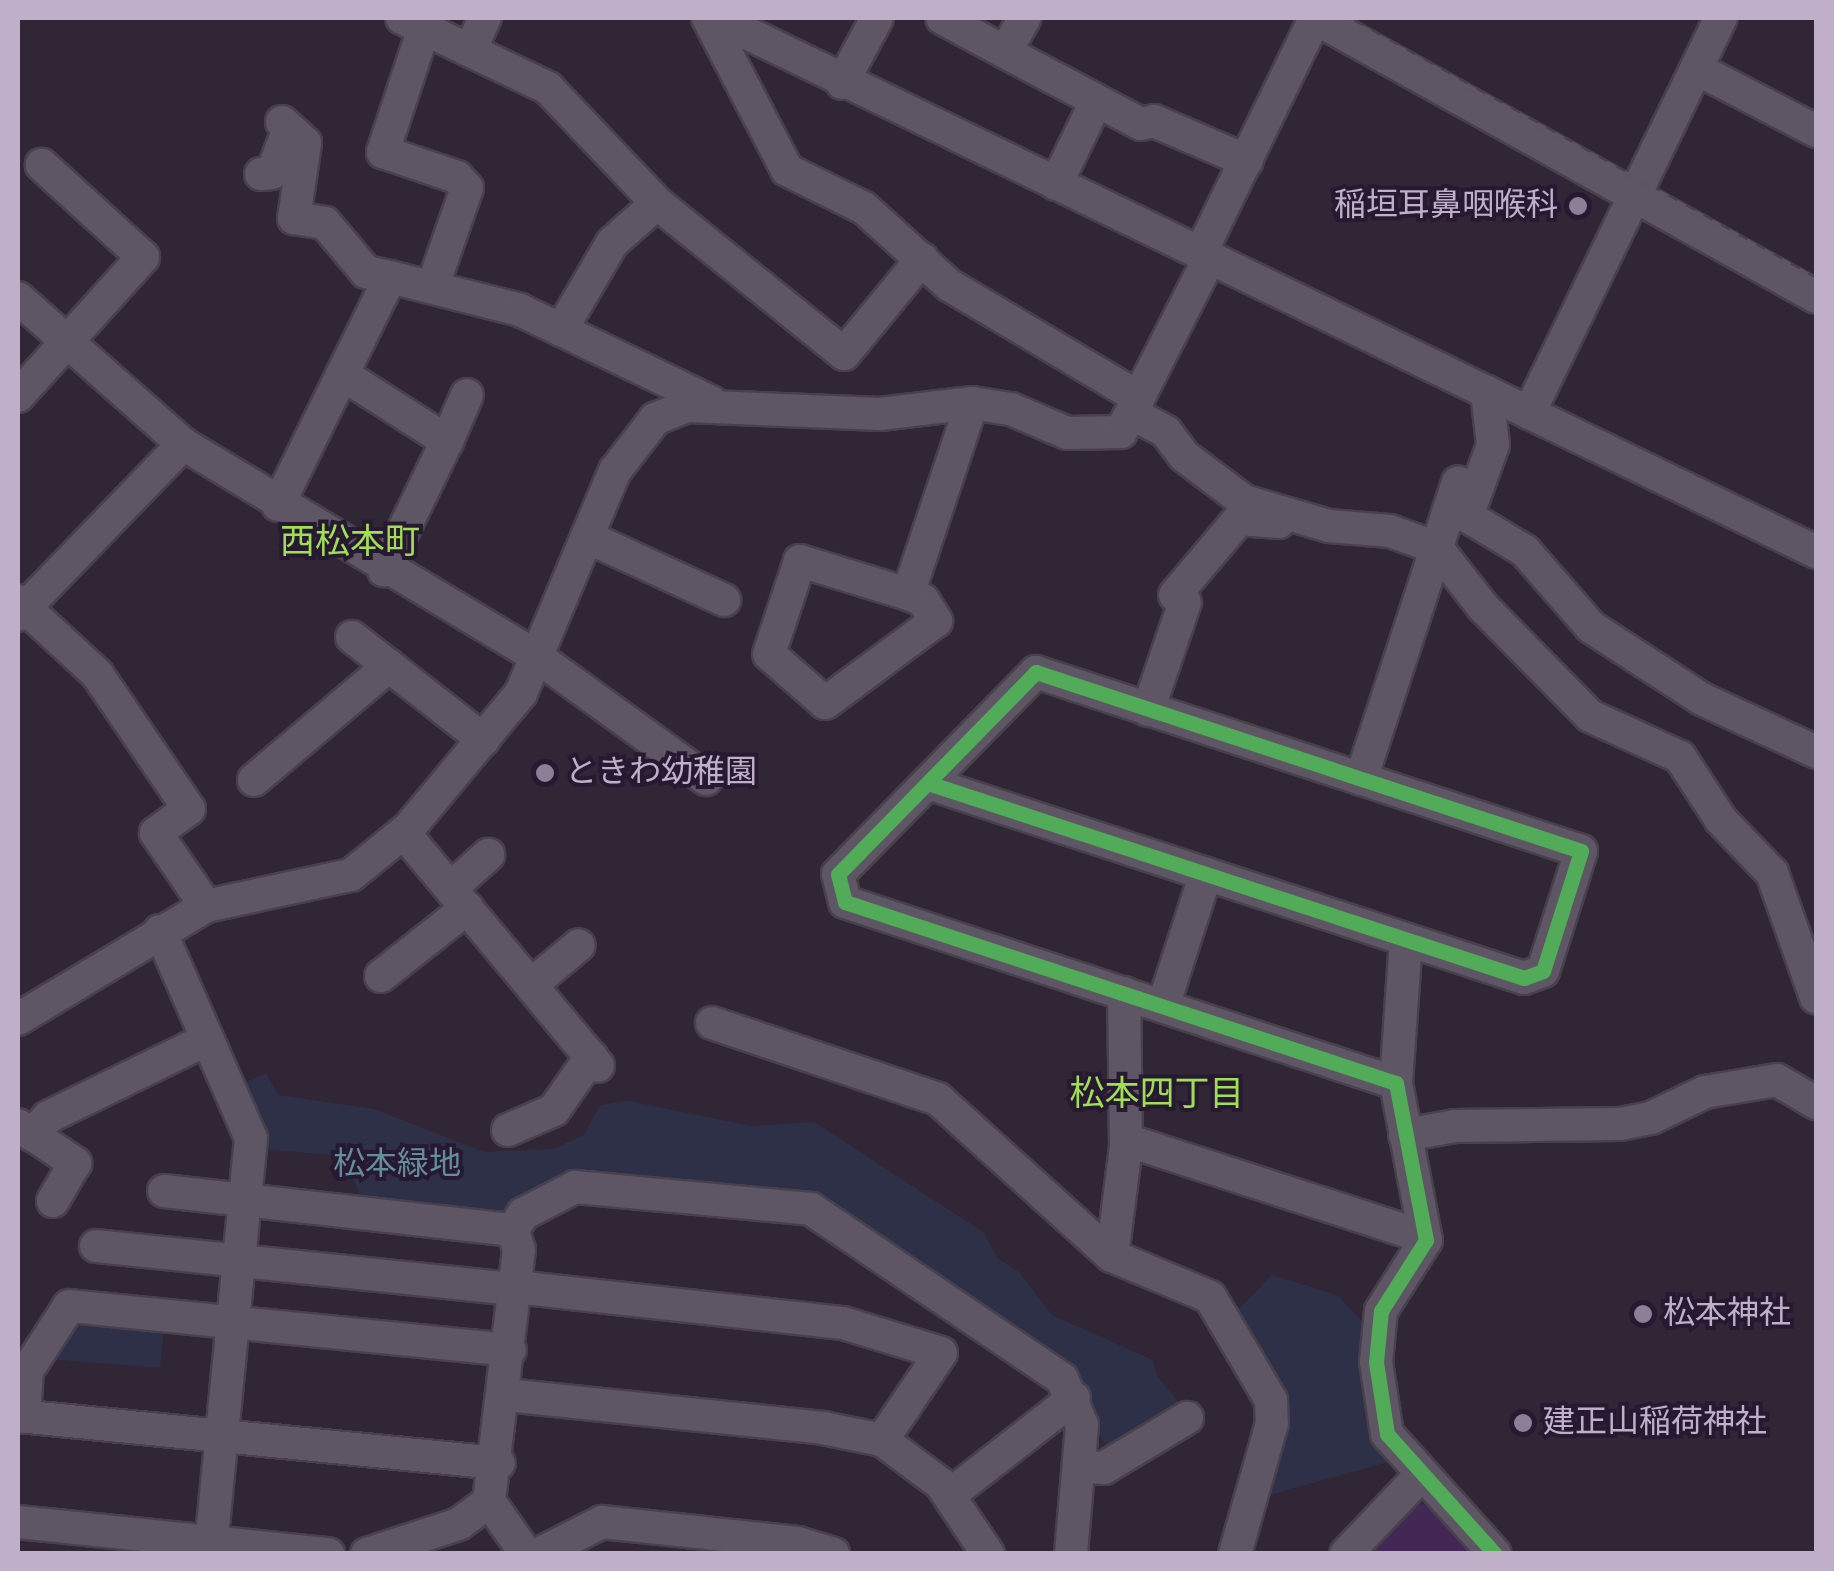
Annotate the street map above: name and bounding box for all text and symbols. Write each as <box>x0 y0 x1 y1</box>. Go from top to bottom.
place label: 稲垣耳鼻咽喉科 <box>1334 187 1558 225</box>
marker: 稲垣耳鼻咽喉科 <box>1567 195 1589 217</box>
district label: 西松本町 <box>280 522 420 564</box>
place label: ときわ幼稚園 <box>565 754 757 792</box>
marker: ときわ幼稚園 <box>534 762 556 784</box>
district label: 松本四丁目 <box>1070 1074 1244 1116</box>
park label: 松本緑地 <box>333 1146 461 1184</box>
place label: 松本神社 <box>1663 1295 1791 1333</box>
marker: 松本神社 <box>1632 1303 1654 1325</box>
place label: 建正山稲荷神社 <box>1543 1404 1767 1442</box>
marker: 建正山稲荷神社 <box>1512 1412 1534 1434</box>

